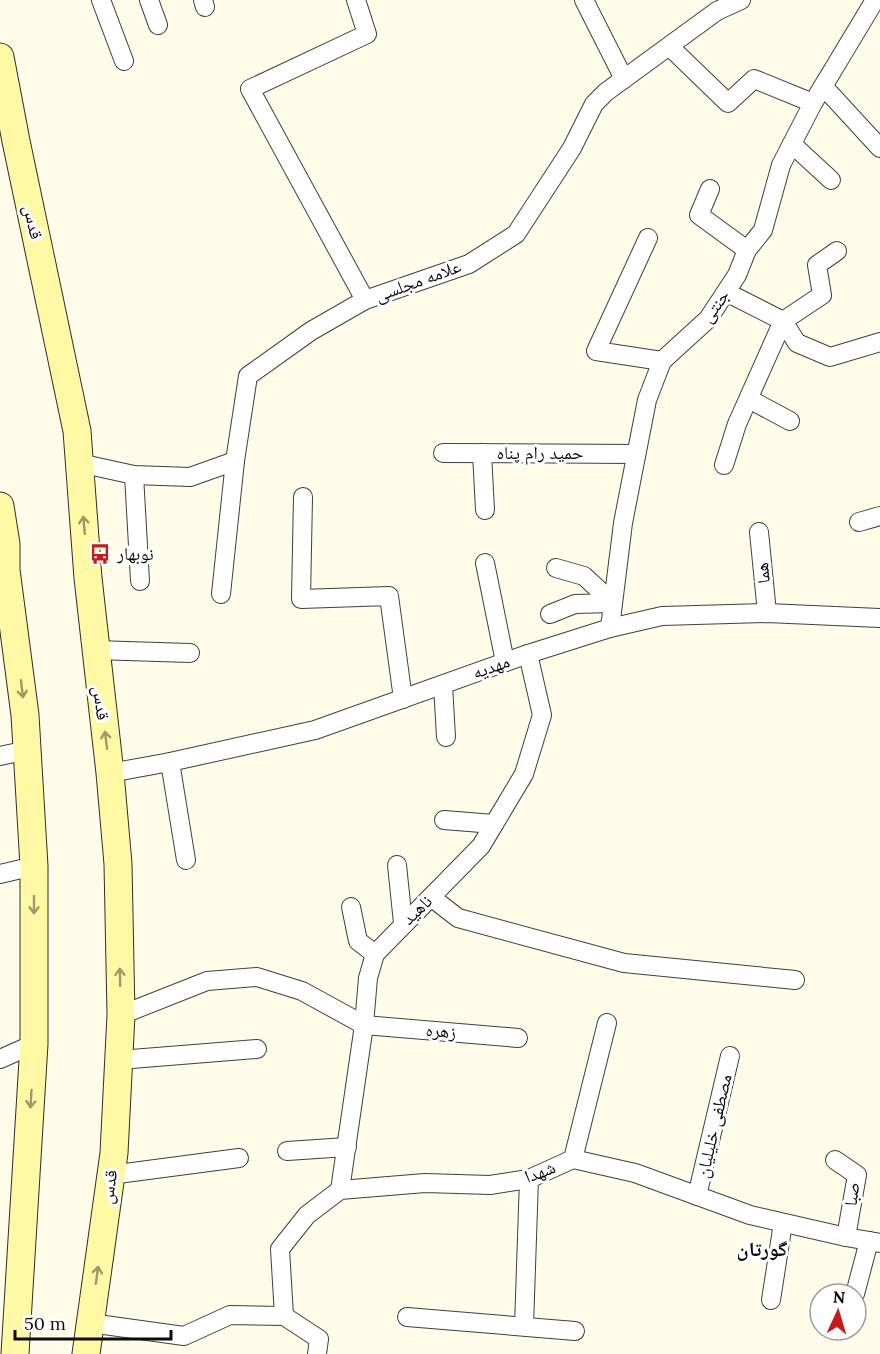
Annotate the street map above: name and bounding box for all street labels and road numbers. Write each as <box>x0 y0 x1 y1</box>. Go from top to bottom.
street label: قدس <box>19 203 48 241</box>
street label: علامه مجلسی <box>372 254 464 307</box>
street label: جنتی <box>695 285 734 327</box>
street label: حمید رام پناه <box>497 441 583 465</box>
street label: هما <box>750 561 775 585</box>
street label: مهدیه <box>469 649 513 684</box>
street label: قدس <box>88 685 115 721</box>
street label: ناهید <box>397 890 437 930</box>
street label: زهره <box>425 1018 457 1043</box>
street label: مصطفی خلیلیان <box>690 1072 737 1180</box>
street label: شهدا <box>521 1155 559 1188</box>
street label: قدس <box>95 1168 122 1206</box>
street label: صبا <box>839 1181 864 1207</box>

